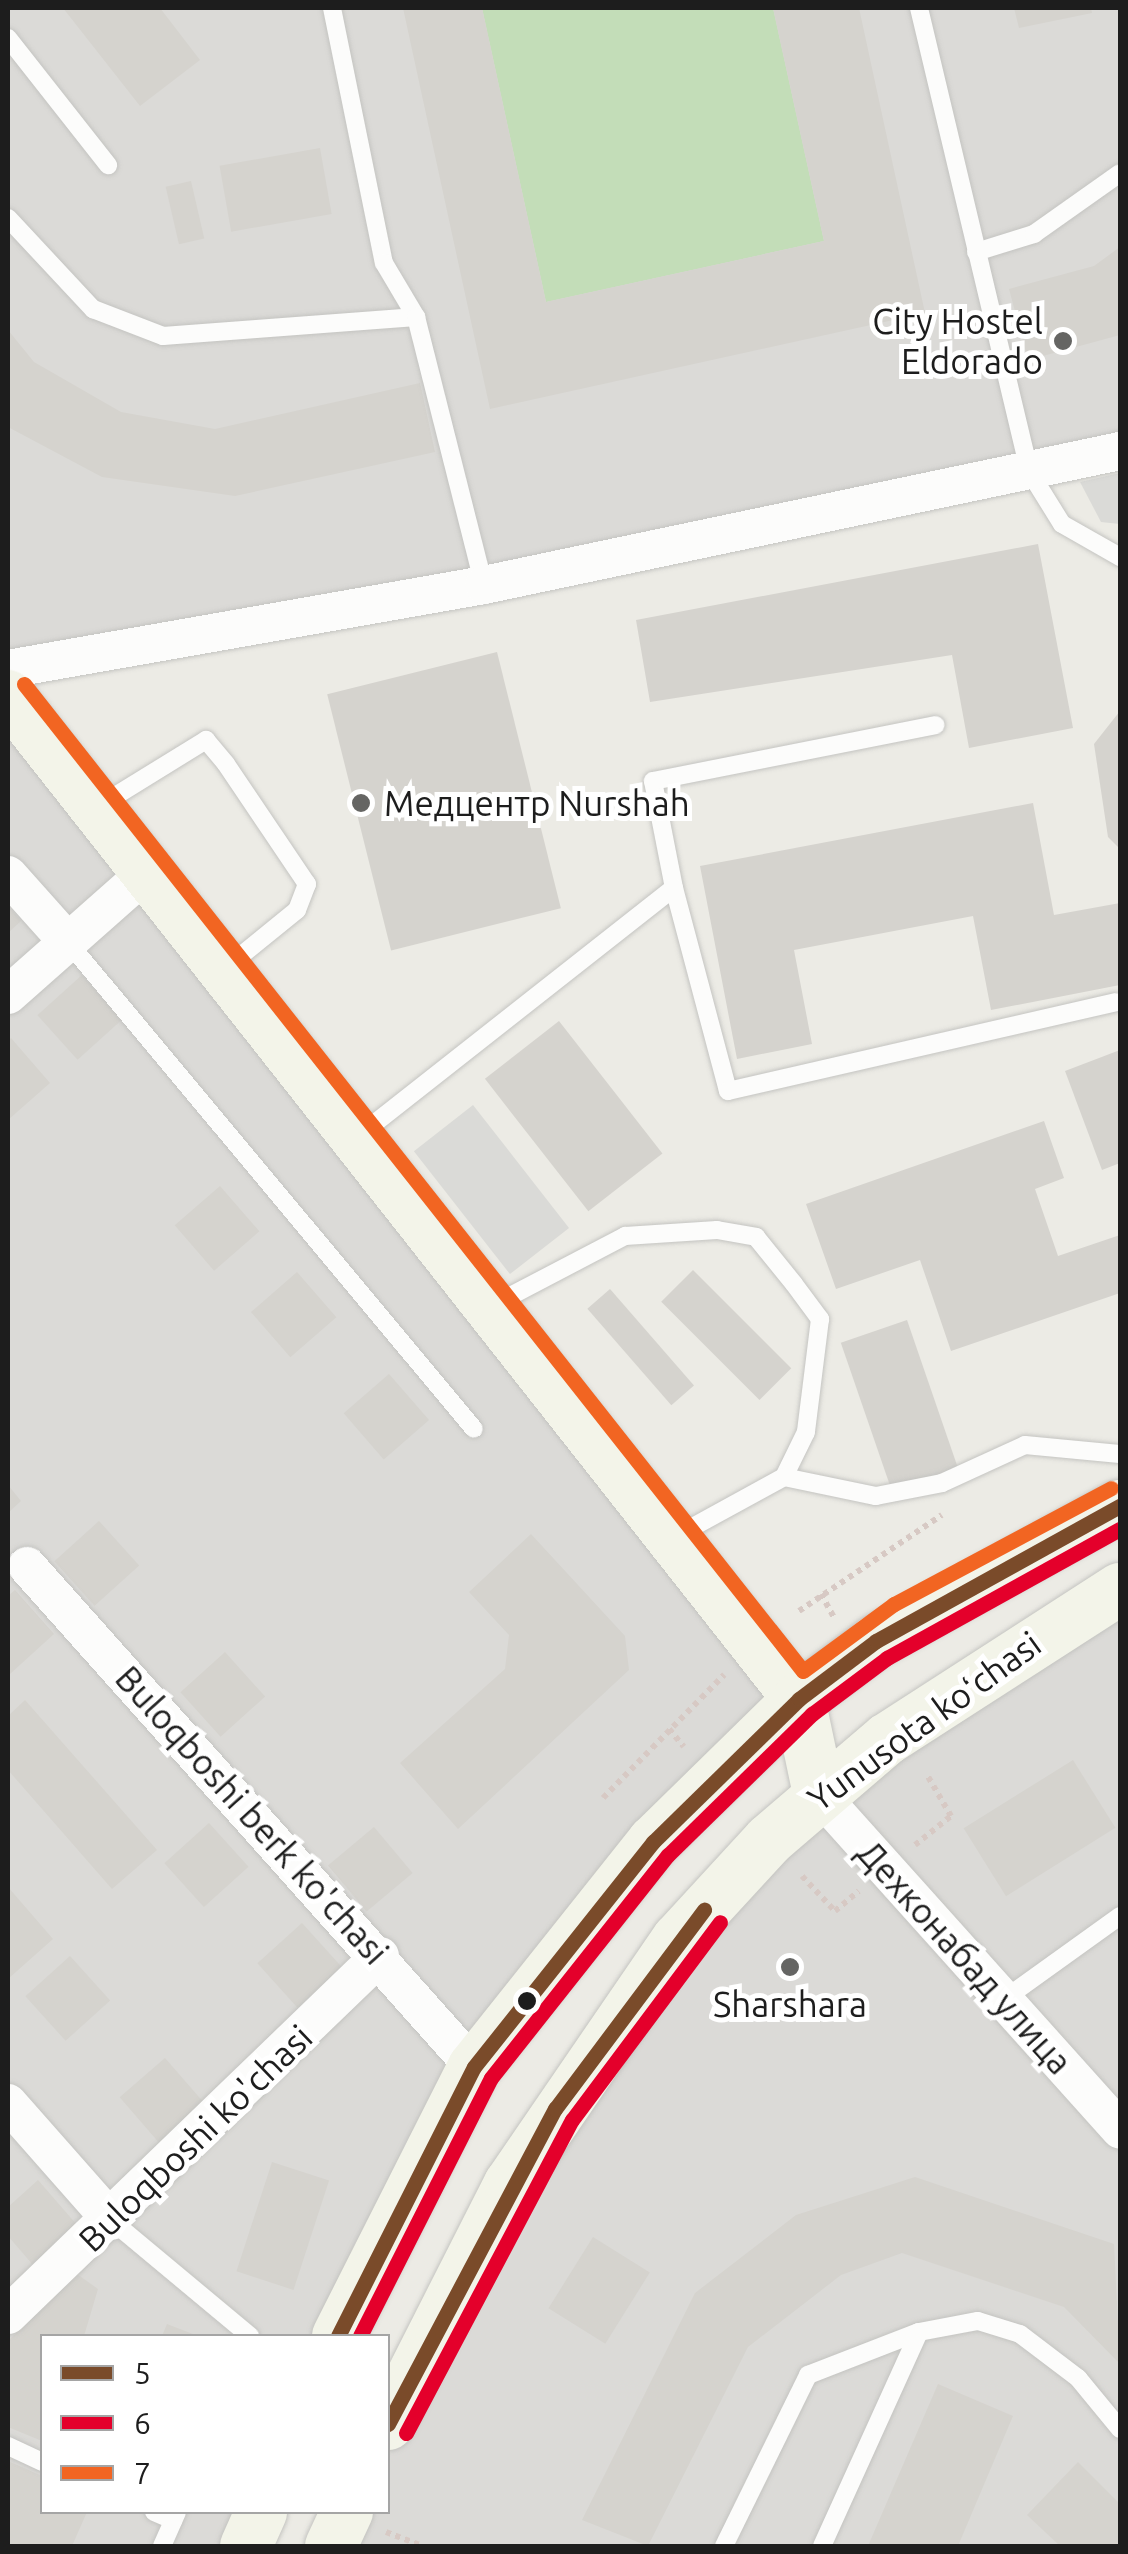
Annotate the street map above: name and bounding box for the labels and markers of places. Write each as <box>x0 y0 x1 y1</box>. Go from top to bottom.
place label: City Hostel Eldorado <box>872 300 1043 382</box>
marker: City Hostel Eldorado <box>1052 330 1074 352</box>
place label: Медцентр Nurshah <box>384 782 690 824</box>
marker: Медцентр Nurshah <box>348 790 374 816</box>
marker: Sharshara <box>779 1956 801 1978</box>
place label: Sharshara <box>713 1983 867 2025</box>
unlabelled marker <box>517 1991 537 2011</box>

